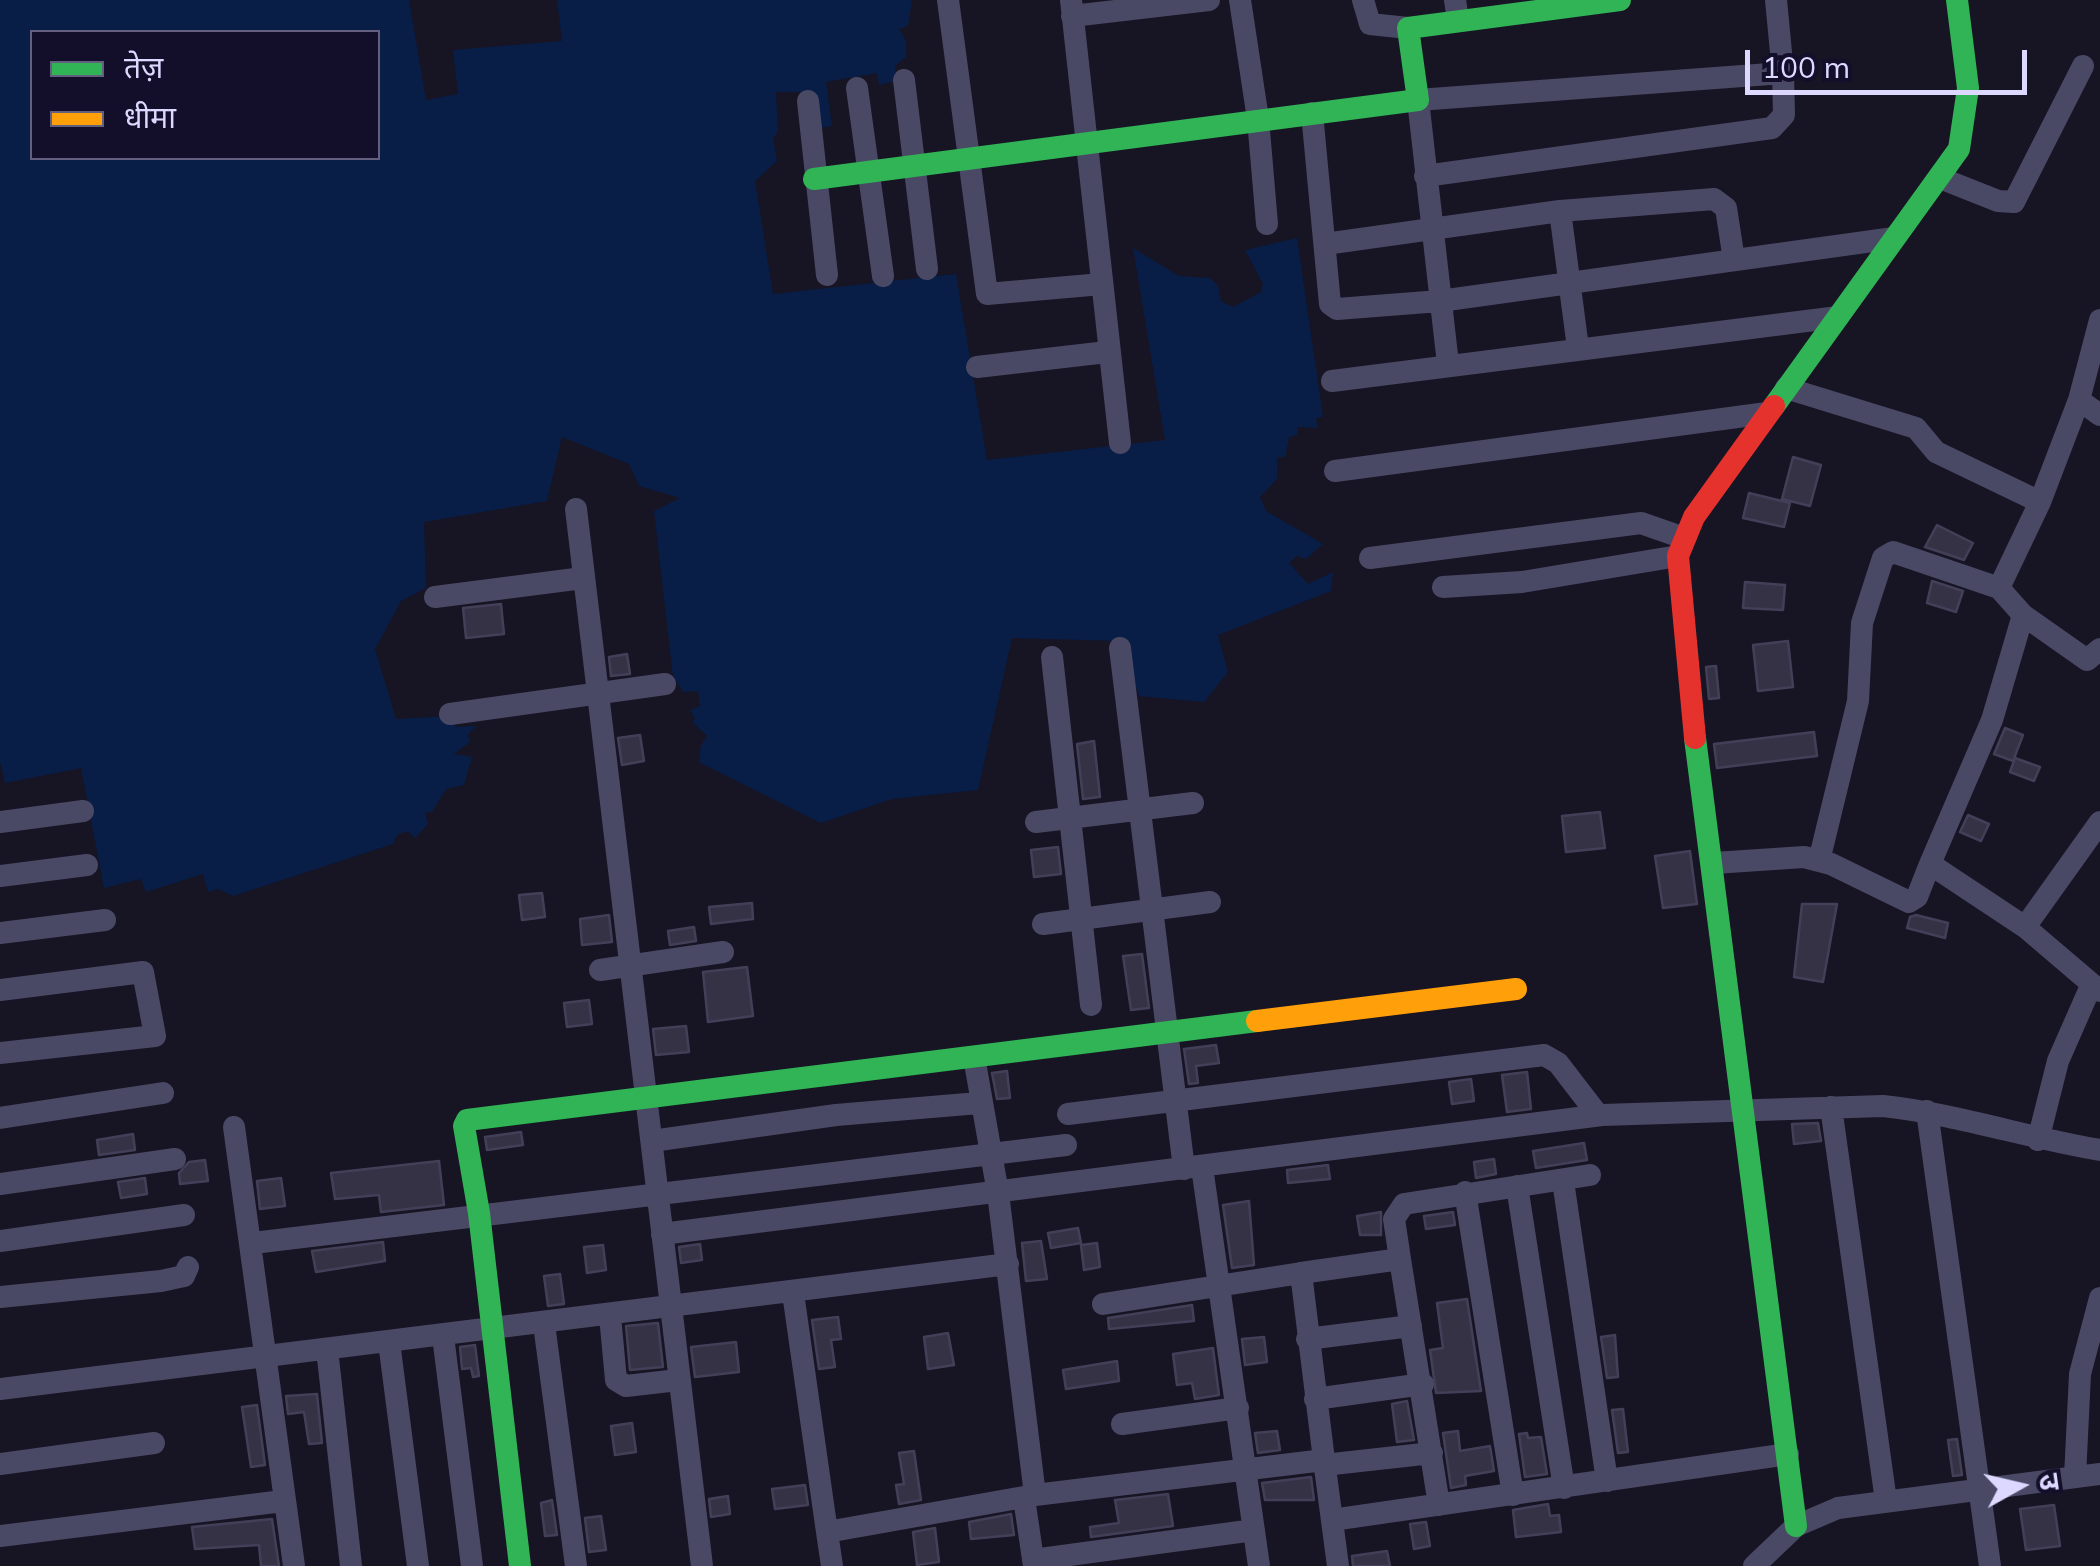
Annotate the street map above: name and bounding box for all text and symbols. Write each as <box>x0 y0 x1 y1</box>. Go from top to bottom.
legend <box>30 30 380 160</box>
scale bar <box>1750 30 2032 92</box>
text: तेज़ <box>124 48 163 86</box>
text: 100 m <box>1762 48 1850 86</box>
text: धीमा <box>124 98 176 136</box>
north arrow <box>1970 1436 2070 1536</box>
text: उ <box>2032 1471 2069 1492</box>

